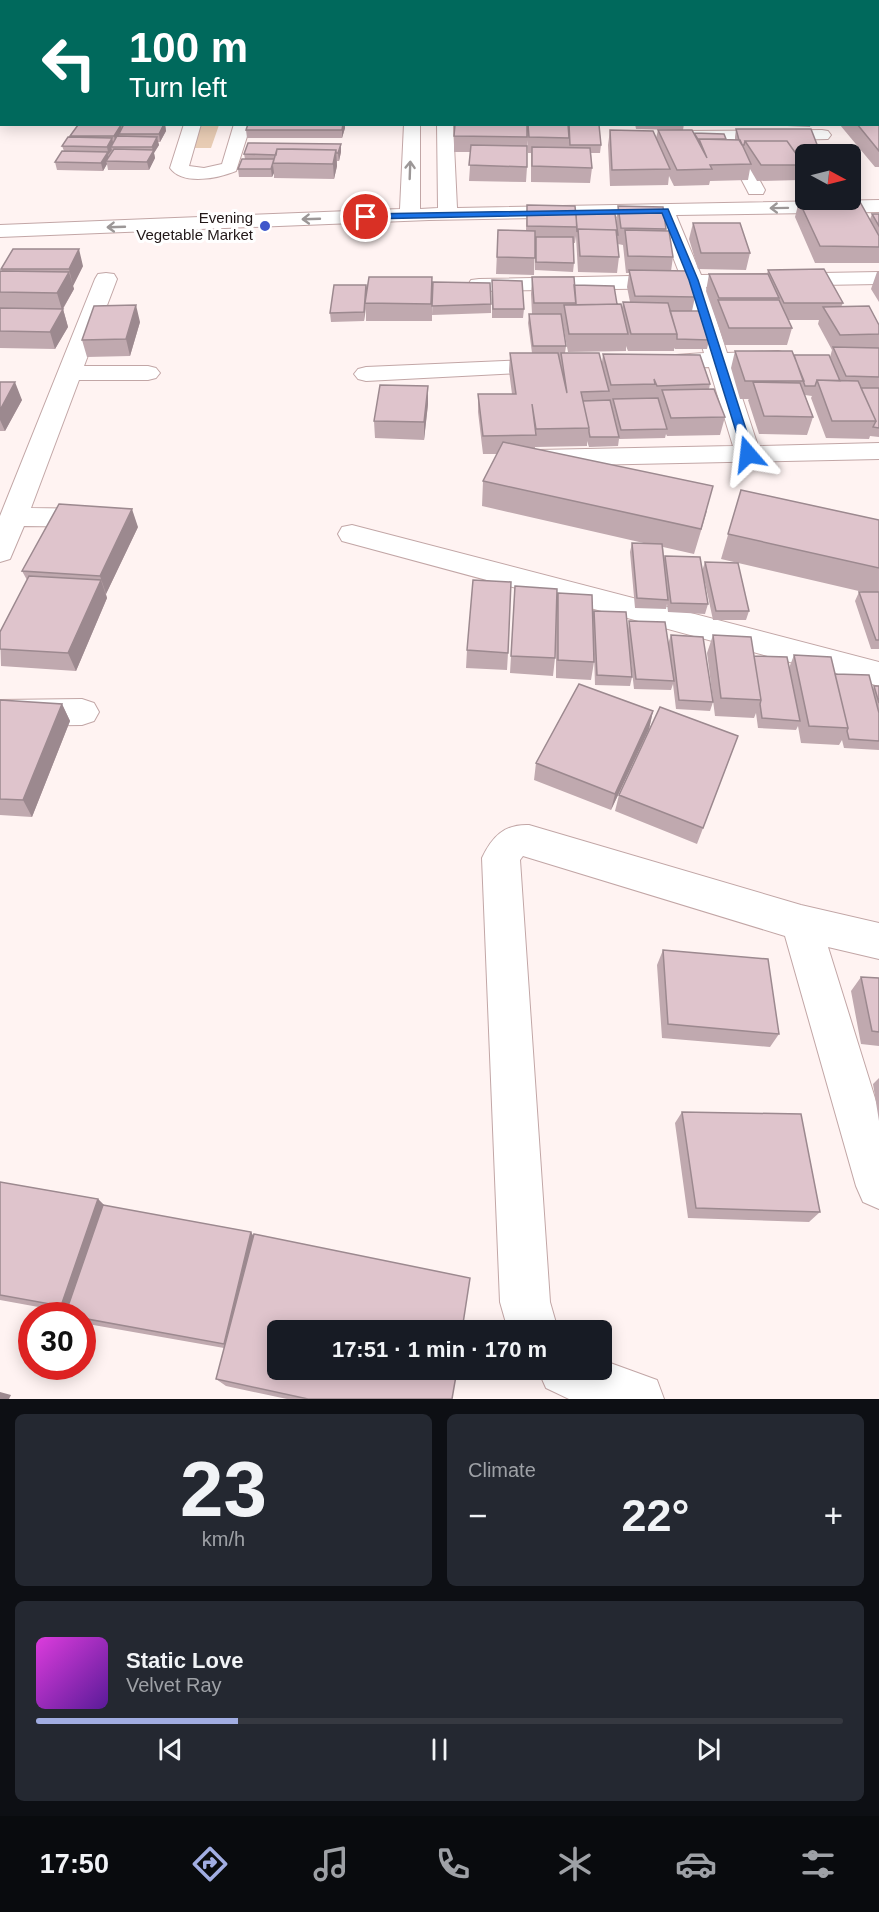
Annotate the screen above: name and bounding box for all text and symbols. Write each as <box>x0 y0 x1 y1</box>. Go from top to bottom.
icon: left <box>30 24 108 102</box>
text: 100 m <box>129 24 248 71</box>
text: Turn left <box>129 73 227 103</box>
north arrow <box>795 144 861 210</box>
map controls <box>795 144 861 210</box>
one-way arrow <box>405 160 416 180</box>
pin <box>340 191 391 242</box>
icon: arrive <box>349 200 382 233</box>
one-way arrow <box>769 202 789 214</box>
place label: Evening Vegetable Market <box>136 209 254 243</box>
one-way arrow <box>301 213 321 224</box>
marker: Evening Vegetable Market <box>258 219 272 233</box>
one-way arrow <box>106 221 126 233</box>
position arrow <box>716 422 780 486</box>
speed limit sign: 30 <box>18 1302 96 1380</box>
text: 17:51 · 1 min · 170 m <box>332 1337 547 1362</box>
text: 23 <box>180 1445 267 1533</box>
text: Climate <box>468 1459 536 1481</box>
text: 22° <box>621 1490 690 1541</box>
text: − <box>468 1497 487 1534</box>
text: + <box>824 1497 843 1534</box>
text: km/h <box>202 1528 245 1550</box>
text: Static Love <box>126 1648 243 1673</box>
text: Velvet Ray <box>126 1674 222 1696</box>
icon: previous <box>154 1733 187 1766</box>
icon: pause <box>423 1733 456 1766</box>
icon: next <box>692 1733 725 1766</box>
icon: directions <box>189 1843 231 1885</box>
icon: music <box>310 1843 352 1885</box>
icon: phone <box>432 1843 474 1885</box>
icon: climate <box>554 1843 596 1885</box>
icon: car <box>675 1843 717 1885</box>
icon: filters <box>797 1843 839 1885</box>
text: 17:50 <box>40 1849 109 1879</box>

